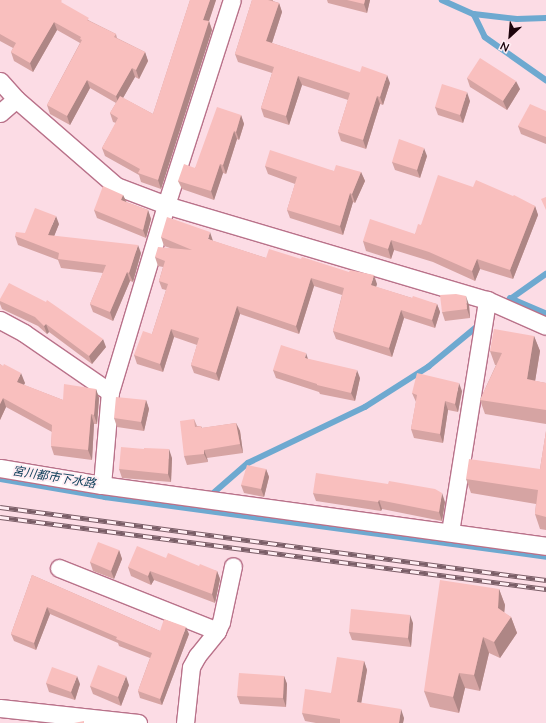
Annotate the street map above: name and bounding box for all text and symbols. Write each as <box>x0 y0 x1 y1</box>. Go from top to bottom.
north arrow <box>490 16 530 56</box>
text: N <box>498 40 511 55</box>
water label: 宮川都市下水路 <box>11 463 97 491</box>

